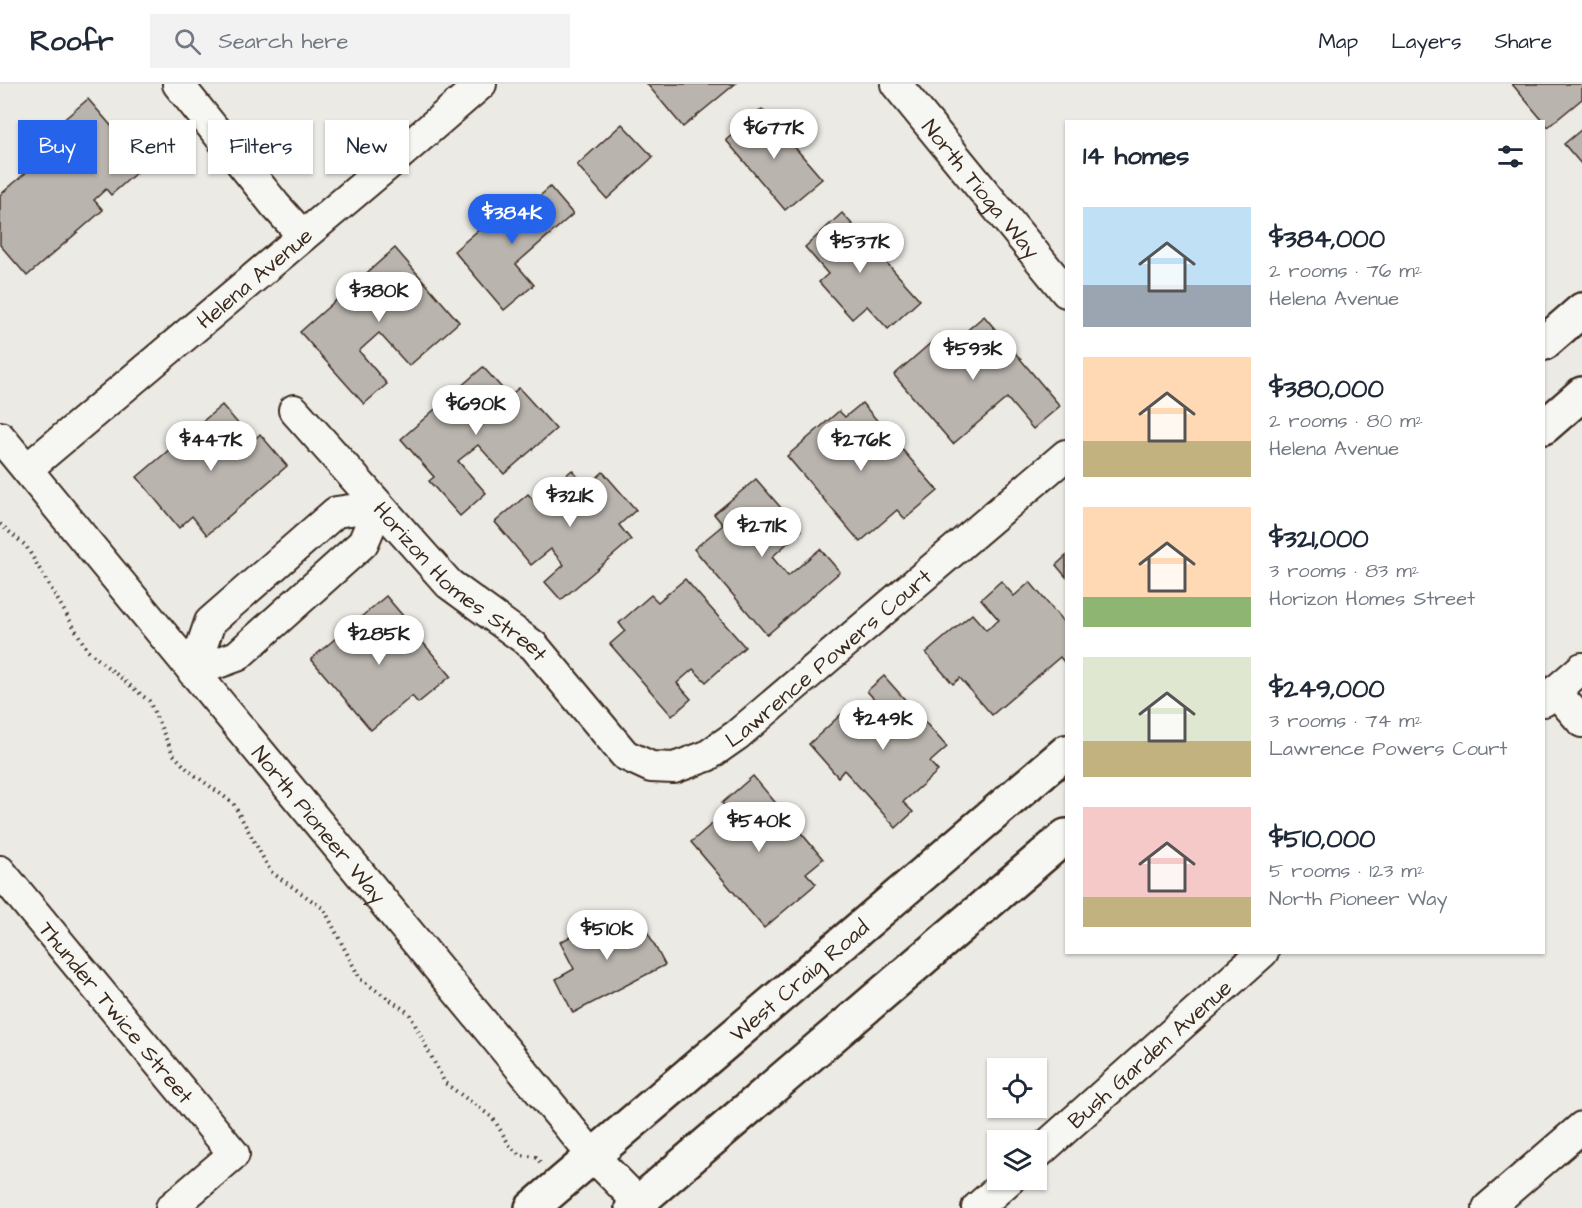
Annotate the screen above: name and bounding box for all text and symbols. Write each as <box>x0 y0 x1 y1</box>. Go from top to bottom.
search box <box>150 14 570 68</box>
text: Roofr <box>30 22 114 61</box>
icon: search <box>171 25 204 58</box>
text: Search here <box>219 26 348 57</box>
text: Map <box>1318 27 1358 56</box>
text: Layers <box>1391 27 1461 56</box>
text: Share <box>1494 27 1552 56</box>
pin: $677K <box>732 109 816 160</box>
street label: North Tioga Way <box>914 113 1047 266</box>
text: $677K <box>744 114 804 142</box>
chip: Buy <box>18 120 97 174</box>
chip: Rent <box>109 120 196 174</box>
chip: Filters <box>208 120 313 174</box>
chip: New <box>325 120 409 174</box>
text: 14 homes <box>1083 138 1189 174</box>
icon: filters <box>1494 140 1527 173</box>
pin: $384K <box>470 194 554 245</box>
text: $384K <box>482 199 542 227</box>
street label: Helena Avenue <box>190 221 320 337</box>
text: $384,000 <box>1269 221 1385 257</box>
pin: $537K <box>818 223 902 274</box>
text: $537K <box>830 228 890 256</box>
icon: home <box>1131 231 1203 303</box>
text: 2 rooms · 76 m² <box>1269 257 1422 285</box>
pin: $380K <box>337 272 421 323</box>
text: $380K <box>349 277 409 305</box>
text: Helena Avenue <box>1269 285 1399 313</box>
pin: $593K <box>931 330 1015 381</box>
text: $593K <box>944 335 1002 363</box>
text: $380,000 <box>1269 371 1384 407</box>
icon: home <box>1131 381 1203 453</box>
pin: $690K <box>434 385 518 436</box>
text: $690K <box>446 390 506 418</box>
text: 2 rooms · 80 m² <box>1269 407 1423 435</box>
pin: $447K <box>169 421 253 472</box>
pin: $276K <box>819 421 903 472</box>
text: $447K <box>180 426 242 454</box>
text: $276K <box>831 426 891 454</box>
text: Helena Avenue <box>1269 435 1399 463</box>
pin: $321K <box>528 477 612 528</box>
text: $321K <box>546 482 594 510</box>
street label: Horizon Homes Street <box>366 495 555 669</box>
pin: $271K <box>720 507 804 558</box>
text: $271K <box>737 512 787 540</box>
text: $321,000 <box>1269 521 1369 557</box>
icon: home <box>1131 531 1203 603</box>
text: 3 rooms · 83 m² <box>1269 557 1419 585</box>
street label: Lawrence Powers Court <box>719 562 939 756</box>
text: Horizon Homes Street <box>1269 585 1475 613</box>
pin: $285K <box>337 615 421 666</box>
text: $285K <box>348 620 410 648</box>
text: $249,000 <box>1269 671 1385 707</box>
icon: home <box>1131 681 1203 753</box>
pin: $249K <box>841 700 925 751</box>
text: $249K <box>853 705 913 733</box>
text: 3 rooms · 74 m² <box>1269 707 1422 735</box>
text: Lawrence Powers Court <box>1269 735 1507 763</box>
street label: North Pioneer Way <box>244 740 393 912</box>
pin: $540K <box>717 802 801 853</box>
text: $540K <box>727 807 791 835</box>
text: $510,000 <box>1269 821 1375 857</box>
icon: home <box>1131 831 1203 903</box>
text: 5 rooms · 123 m² <box>1269 857 1424 885</box>
text: North Pioneer Way <box>1269 885 1448 913</box>
pin: $510K <box>565 910 649 961</box>
street label: West Craig Road <box>724 913 876 1050</box>
street label: Thunder Twice Street <box>31 915 200 1111</box>
text: $510K <box>581 915 633 943</box>
street label: Bush Garden Avenue <box>1061 973 1239 1137</box>
map controls <box>987 1058 1047 1190</box>
button: locate <box>987 1058 1047 1118</box>
button: layers <box>987 1130 1047 1190</box>

